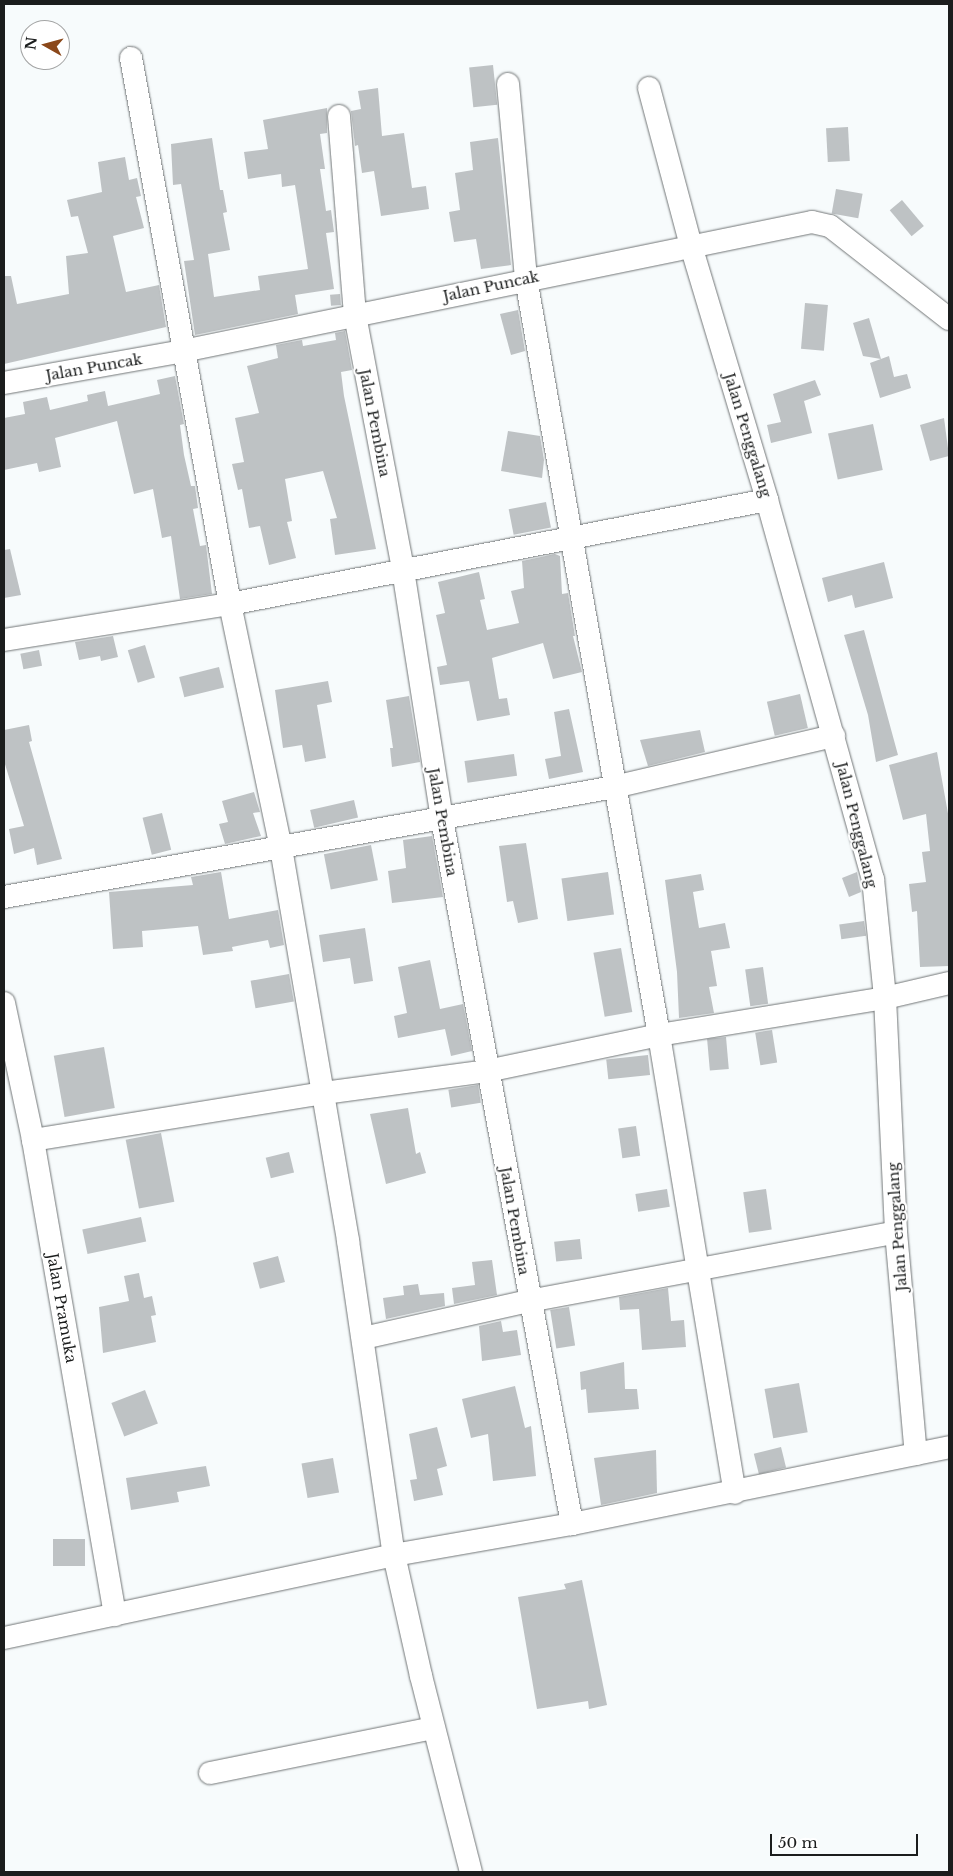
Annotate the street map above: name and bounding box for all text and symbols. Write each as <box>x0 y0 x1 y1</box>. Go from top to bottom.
north arrow <box>20 20 70 70</box>
text: N <box>21 36 41 51</box>
street label: Jalan Puncak <box>441 267 541 305</box>
street label: Jalan Puncak <box>44 350 144 384</box>
street label: Jalan Pembina <box>356 367 394 479</box>
street label: Jalan Penggalang <box>721 371 775 499</box>
street label: Jalan Penggalang <box>833 760 881 890</box>
street label: Jalan Pembina <box>425 766 461 878</box>
street label: Jalan Penggalang <box>884 1162 910 1292</box>
street label: Jalan Pembina <box>497 1165 533 1277</box>
street label: Jalan Pramuka <box>43 1252 81 1364</box>
scale bar <box>773 1824 920 1856</box>
text: 50 m <box>778 1833 818 1852</box>

